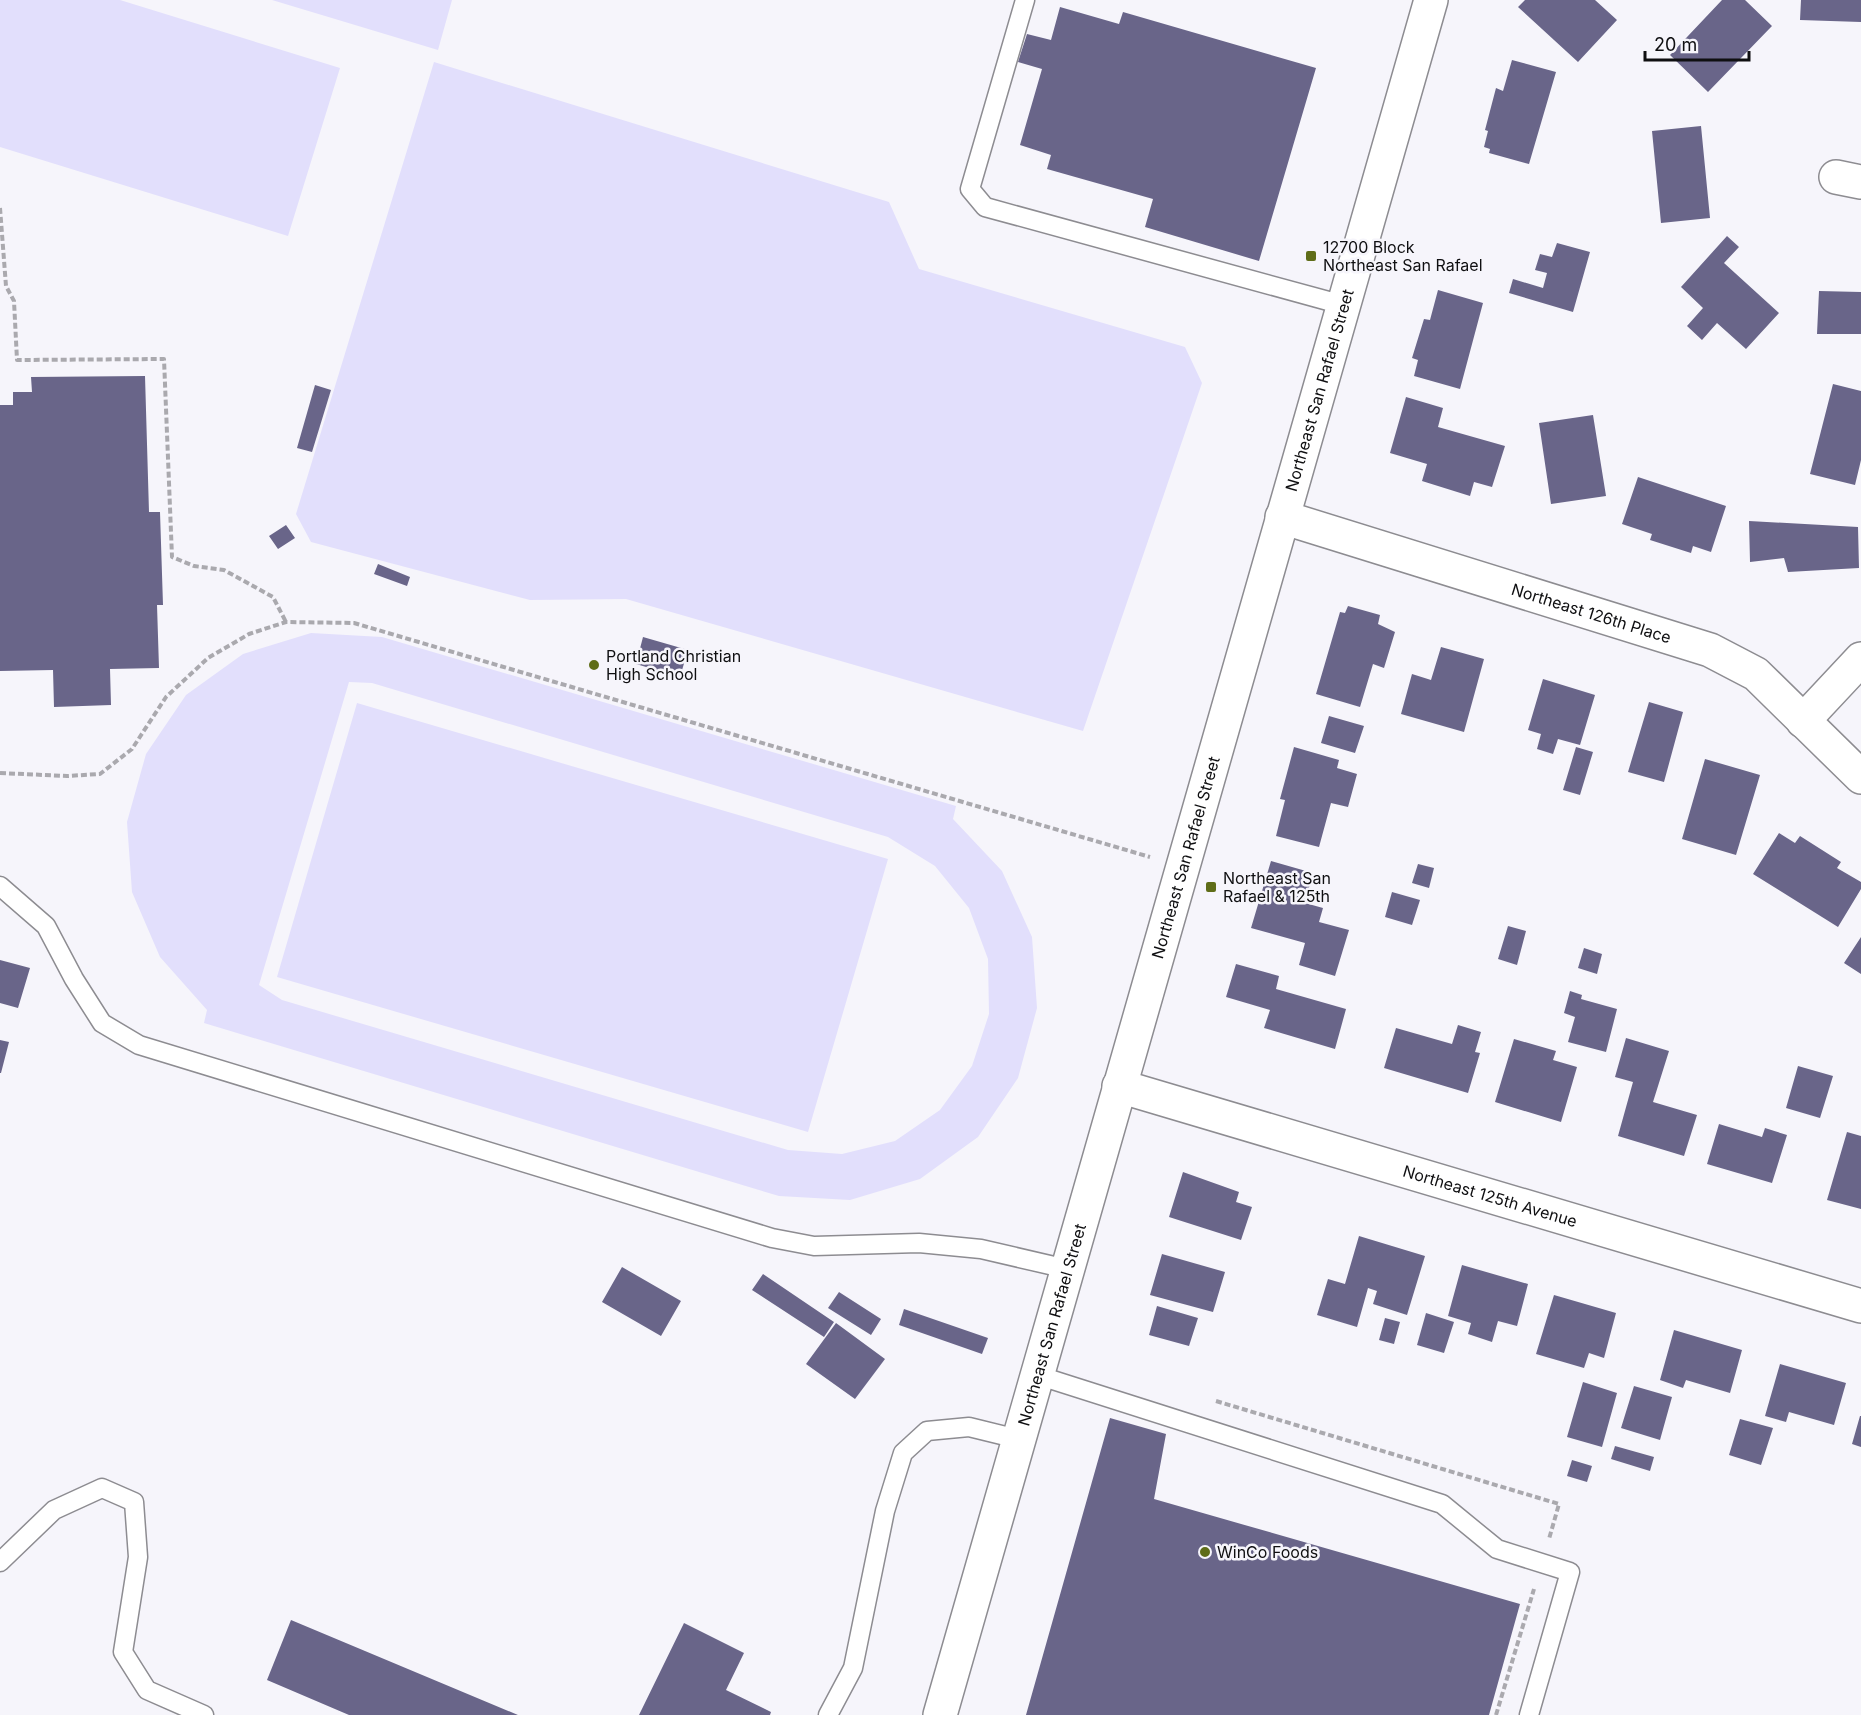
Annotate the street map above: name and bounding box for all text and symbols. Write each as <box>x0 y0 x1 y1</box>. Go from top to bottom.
scale bar <box>1645 24 1748 62</box>
text: 20 m <box>1654 34 1697 55</box>
place label: 12700 Block Northeast San Rafael <box>1323 237 1483 275</box>
marker: 12700 Block Northeast San Rafael <box>1304 249 1318 263</box>
street label: Northeast San Rafael Street <box>1281 287 1358 494</box>
street label: Northeast 126th Place <box>1509 579 1674 647</box>
place label: Portland Christian High School <box>606 646 741 684</box>
marker: Portland Christian High School <box>587 658 601 672</box>
street label: Northeast San Rafael Street <box>1147 754 1224 961</box>
place label: Northeast San Rafael & 125th <box>1223 868 1331 906</box>
marker: Northeast San Rafael & 125th <box>1204 880 1218 894</box>
street label: Northeast 125th Avenue <box>1401 1161 1580 1231</box>
street label: Northeast San Rafael Street <box>1013 1221 1090 1428</box>
place label: WinCo Foods <box>1217 1542 1318 1562</box>
marker: WinCo Foods <box>1198 1545 1212 1559</box>

